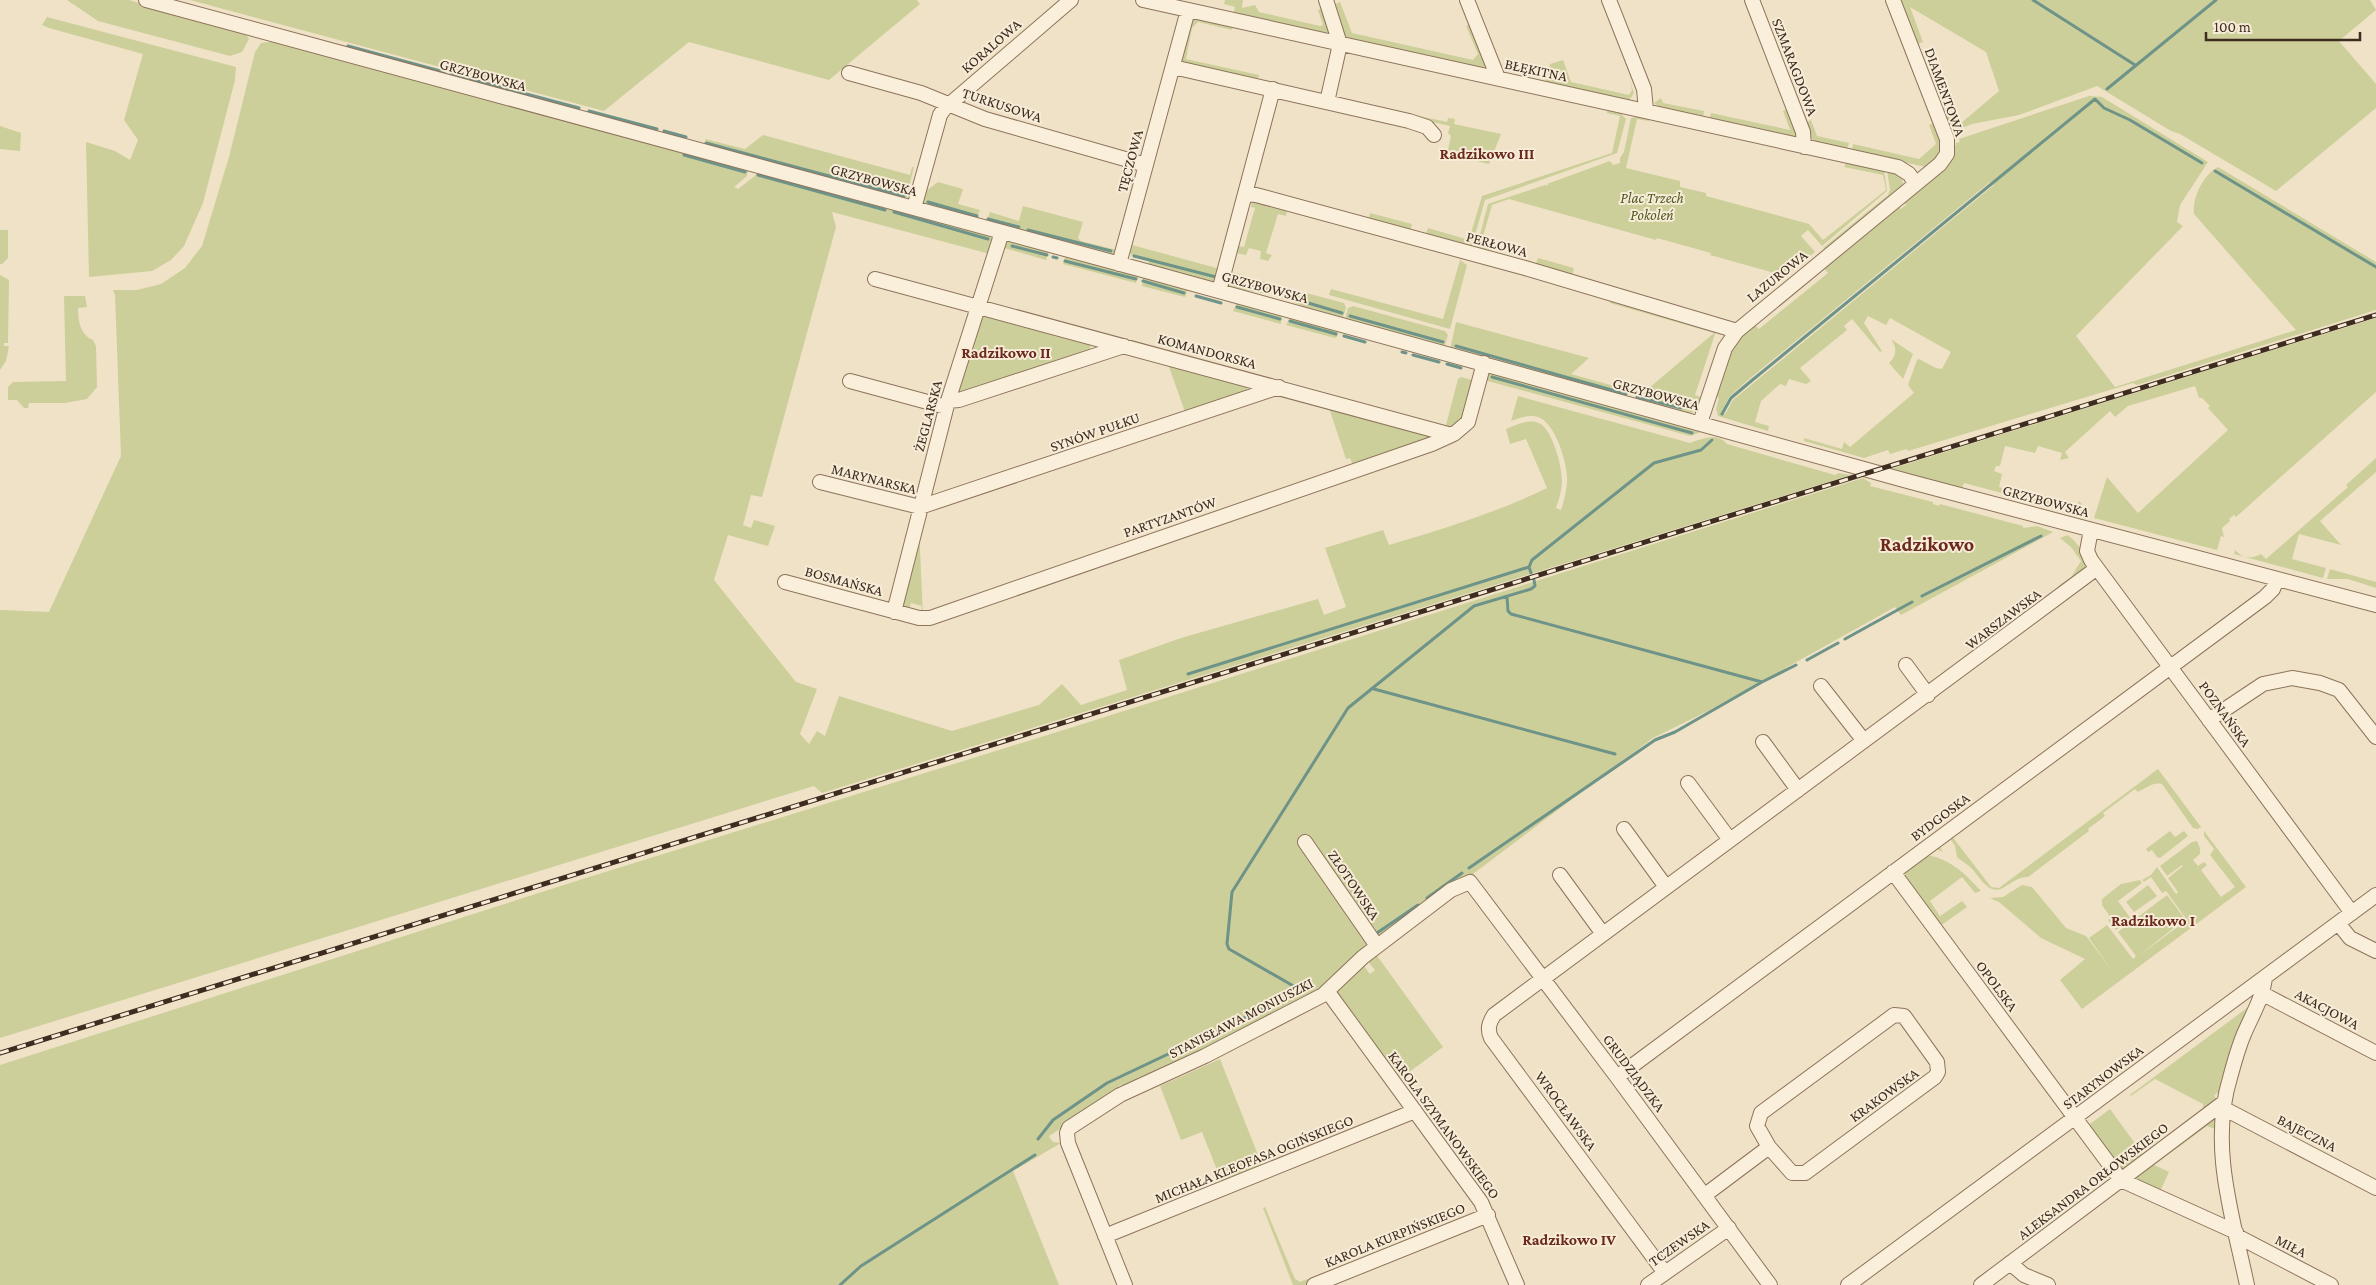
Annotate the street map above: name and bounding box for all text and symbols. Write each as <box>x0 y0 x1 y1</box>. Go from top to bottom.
scale bar <box>2206 10 2360 42</box>
street label: KORALOWA <box>958 15 1024 76</box>
street label: SZMARAGDOWA <box>1769 16 1821 118</box>
text: 100 m <box>2214 19 2251 35</box>
street label: DIAMENTOWA <box>1922 46 1969 139</box>
street label: GRZYBOWSKA <box>438 56 528 94</box>
street label: BŁĘKITNA <box>1503 56 1569 85</box>
street label: TURKUSOWA <box>960 85 1044 126</box>
street label: TĘCZOWA <box>1114 127 1147 194</box>
district label: Radzikowo III <box>1440 145 1534 162</box>
street label: GRZYBOWSKA <box>829 161 919 199</box>
park label: Plac Trzech Pokoleń <box>1620 190 1684 223</box>
street label: PERŁOWA <box>1465 228 1530 260</box>
street label: LAZUROWA <box>1744 246 1811 305</box>
street label: GRZYBOWSKA <box>1220 268 1310 306</box>
street label: KOMANDORSKA <box>1156 330 1259 372</box>
district label: Radzikowo II <box>961 344 1051 361</box>
street label: GRZYBOWSKA <box>1611 375 1701 413</box>
street label: ŻEGLARSKA <box>911 378 945 454</box>
street label: SYNÓW PUŁKU <box>1048 409 1142 455</box>
street label: MARYNARSKA <box>830 461 919 497</box>
street label: GRZYBOWSKA <box>2001 482 2091 520</box>
street label: PARTYZANTÓW <box>1121 494 1219 540</box>
district label: Radzikowo <box>1880 533 1974 555</box>
street label: BOSMAŃSKA <box>803 563 885 599</box>
street label: WARSZAWSKA <box>1962 585 2044 653</box>
street label: POZNAŃSKA <box>2196 678 2254 750</box>
street label: BYDGOSKA <box>1907 789 1973 844</box>
street label: ZŁOTOWSKA <box>1325 847 1383 923</box>
district label: Radzikowo I <box>2111 912 2195 929</box>
street label: OPOLSKA <box>1973 958 2021 1015</box>
street label: STANISŁAWA MONIUSZKI <box>1166 975 1316 1061</box>
street label: AKACJOWA <box>2292 985 2362 1034</box>
street label: GRUDZIĄDZKA <box>1599 1031 1669 1116</box>
street label: STARYNOWSKA <box>2060 1041 2147 1112</box>
street label: KAROLA SZYMANOWSKIEGO <box>1385 1048 1503 1202</box>
street label: KRAKOWSKA <box>1847 1065 1922 1125</box>
street label: WROCŁAWSKA <box>1532 1068 1600 1154</box>
street label: BAJECZNA <box>2274 1111 2340 1156</box>
street label: MICHAŁA KLEOFASA OGIŃSKIEGO <box>1152 1112 1356 1206</box>
street label: ALEKSANDRA ORŁOWSKIEGO <box>2015 1119 2171 1243</box>
street label: KAROLA KURPIŃSKIEGO <box>1322 1199 1468 1271</box>
street label: TCZEWSKA <box>1646 1216 1713 1270</box>
district label: Radzikowo IV <box>1522 1231 1616 1248</box>
street label: MIŁA <box>2273 1231 2310 1261</box>

